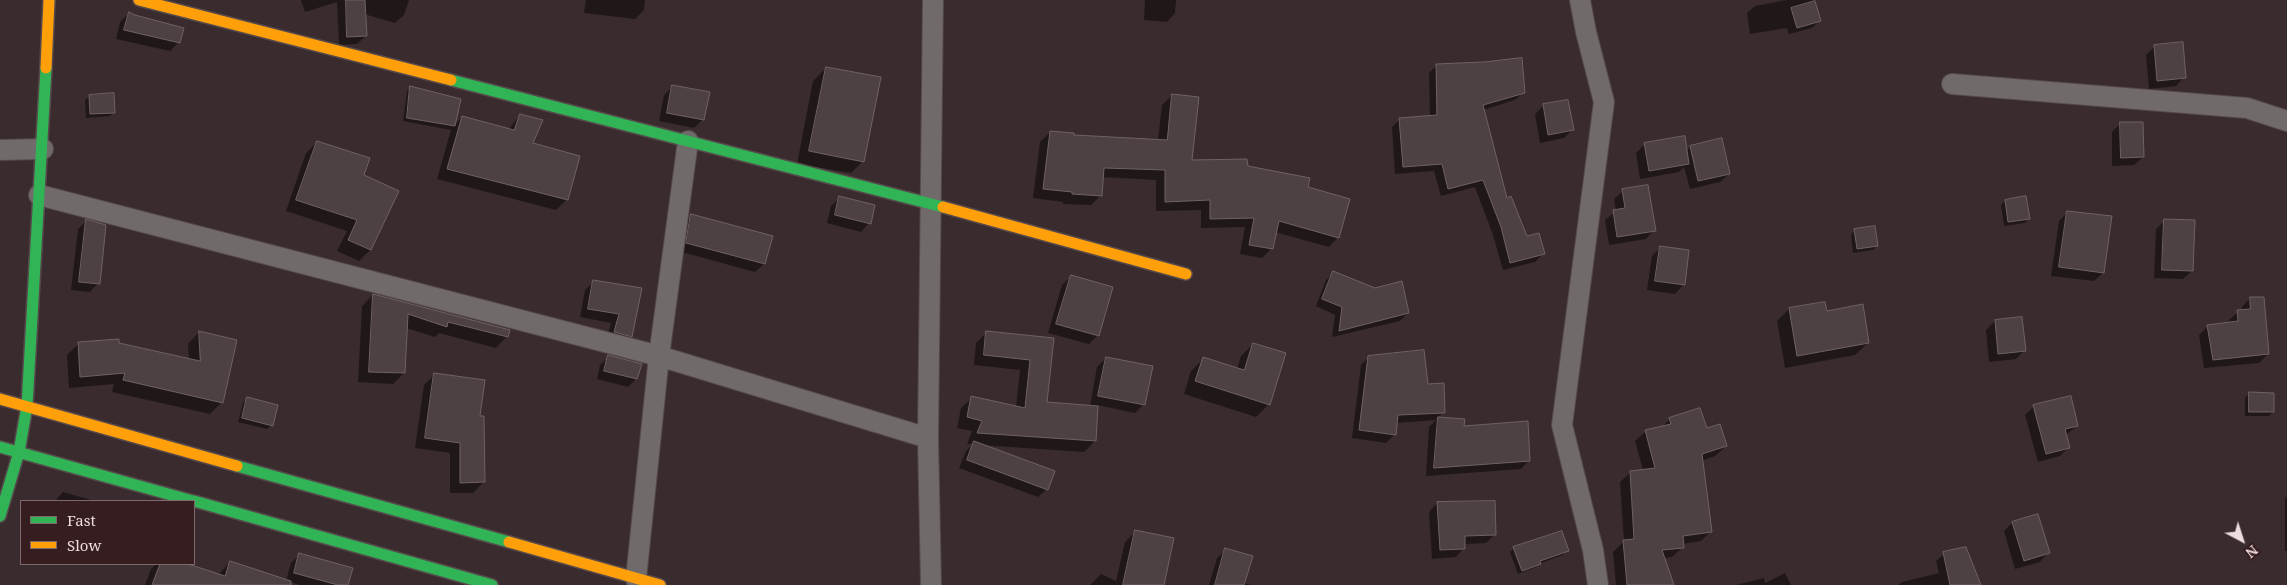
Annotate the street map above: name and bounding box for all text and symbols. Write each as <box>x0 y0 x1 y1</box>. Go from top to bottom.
legend <box>20 500 195 565</box>
text: Fast <box>67 510 96 530</box>
north arrow <box>2217 515 2267 565</box>
text: Slow <box>67 535 101 555</box>
text: N <box>2242 541 2262 563</box>

